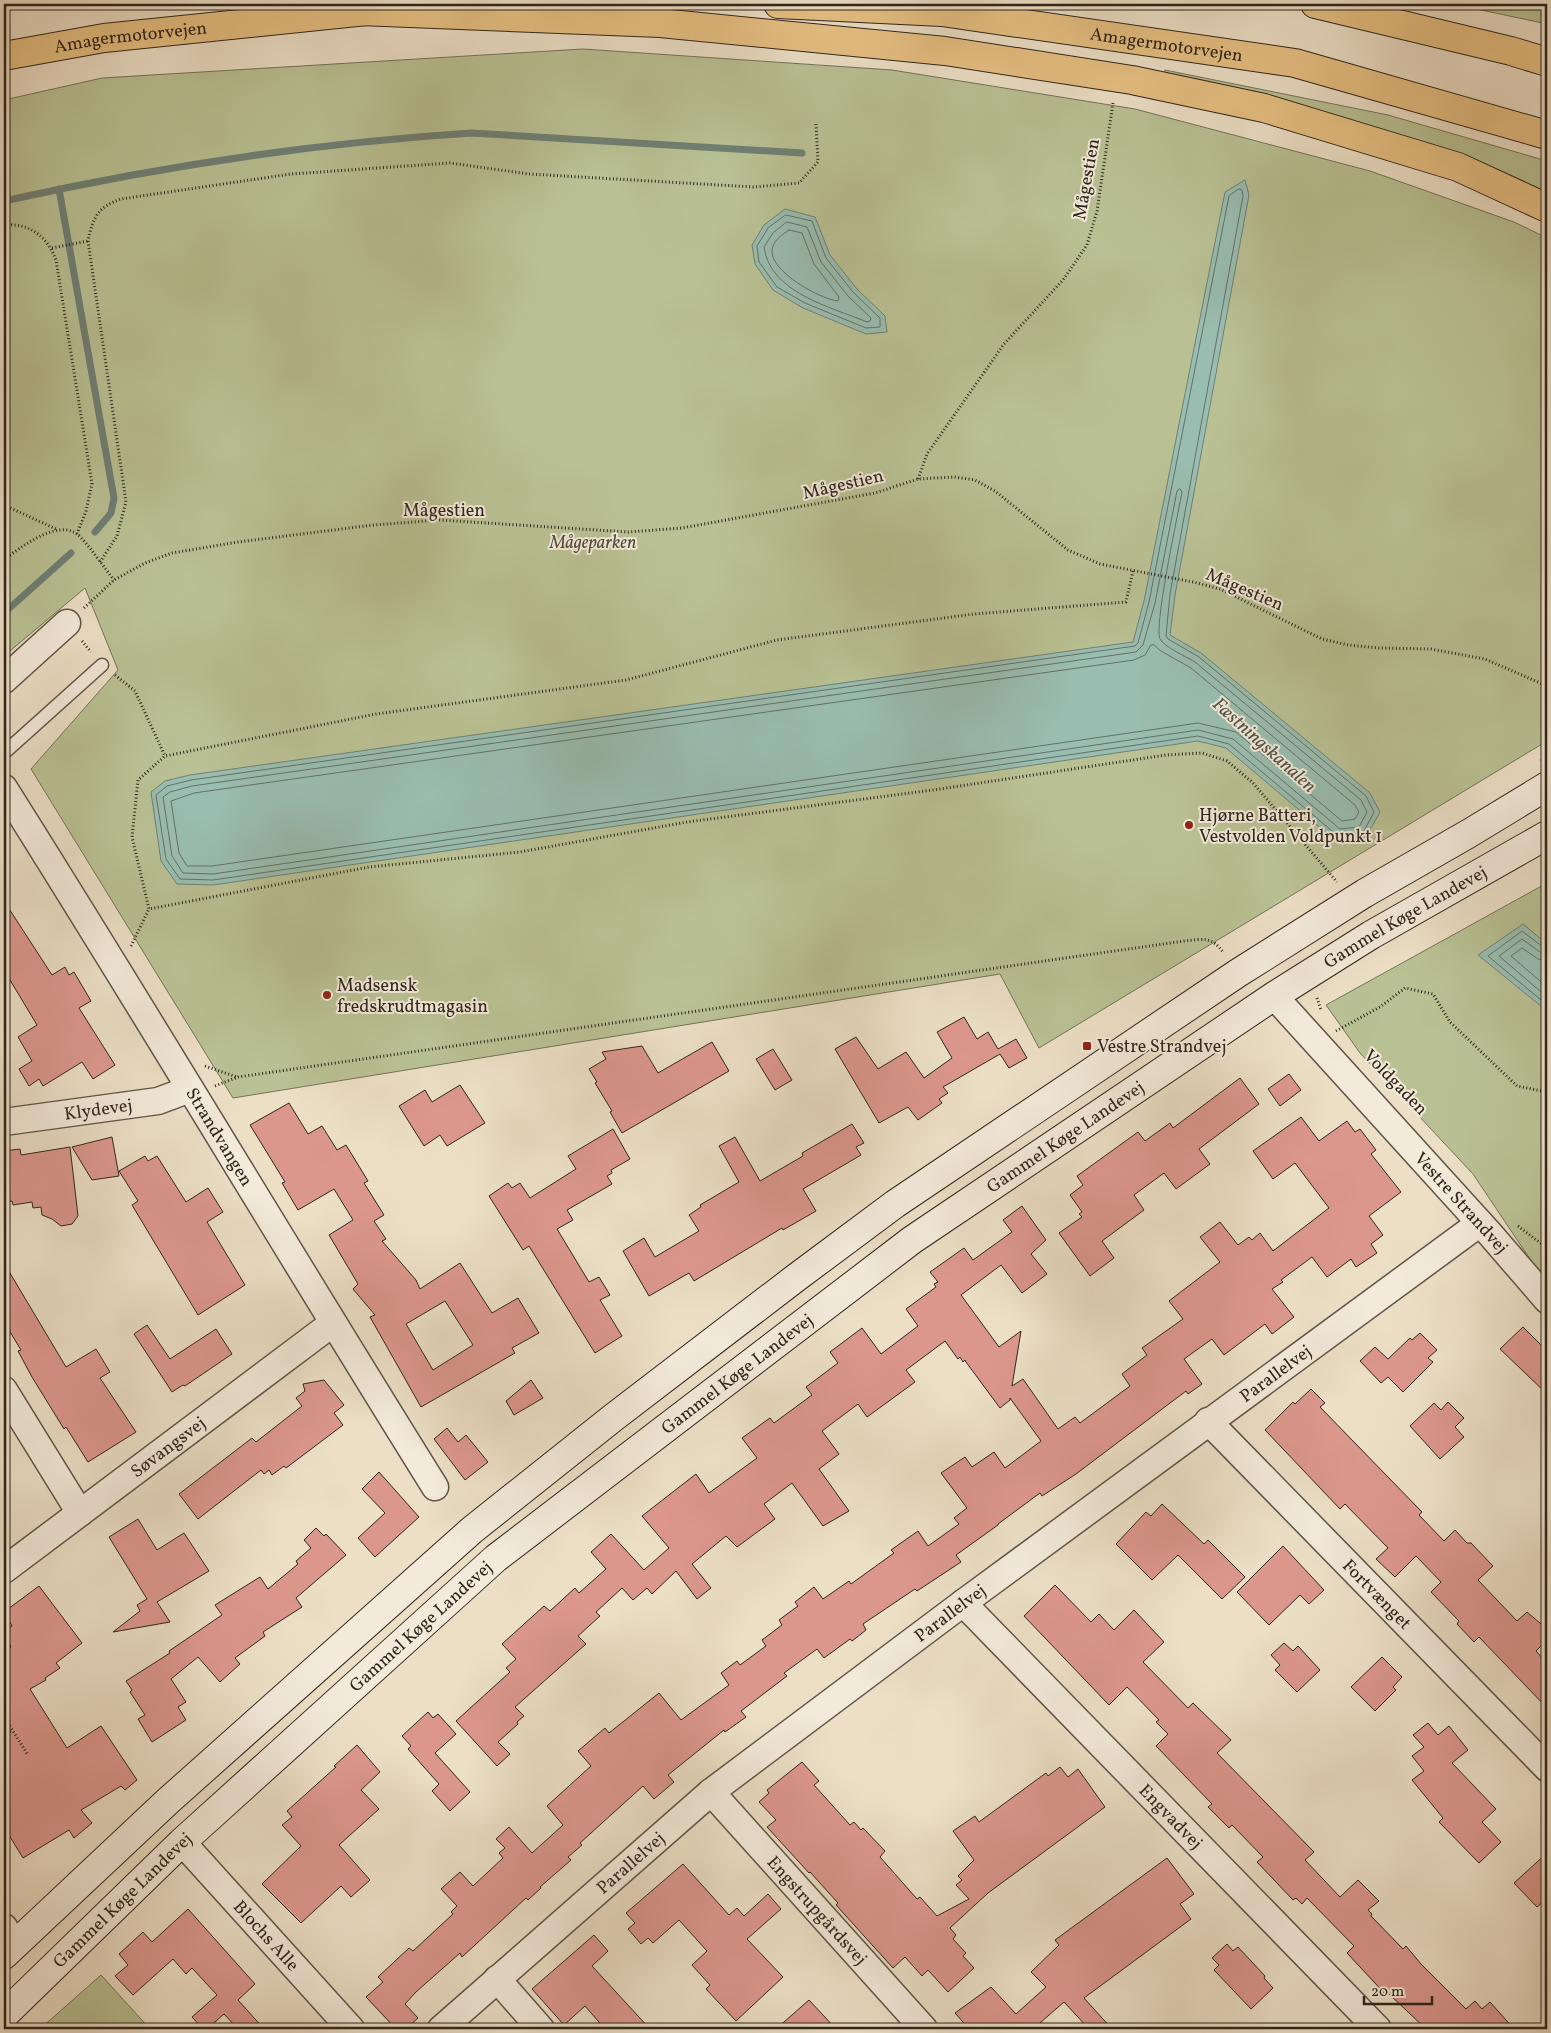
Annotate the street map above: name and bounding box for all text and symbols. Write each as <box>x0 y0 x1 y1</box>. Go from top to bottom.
street label: Amagermotorvejen <box>52 16 209 61</box>
street label: Amagermotorvejen <box>1088 23 1244 69</box>
street label: Mågestien <box>1068 136 1107 222</box>
street label: Mågestien <box>800 464 886 507</box>
street label: Mågestien <box>403 499 485 524</box>
park label: Mågeparken <box>549 531 636 556</box>
street label: Mågestien <box>1202 563 1287 618</box>
water label: Fæstningskanalen <box>1206 692 1321 799</box>
place label: Hjørne Batteri, Vestvolden Voldpunkt 1 <box>1199 804 1382 850</box>
marker: Hjørne Batteri, Vestvolden Voldpunkt 1 <box>1183 819 1195 831</box>
street label: Gammel Køge Landevej <box>1319 861 1492 976</box>
place label: Madsensk fredskrudtmagasin <box>337 974 488 1020</box>
marker: Madsensk fredskrudtmagasin <box>321 989 333 1001</box>
place label: Vestre Strandvej <box>1097 1035 1226 1060</box>
marker: Vestre Strandvej <box>1081 1040 1093 1052</box>
street label: Voldgaden <box>1357 1044 1433 1122</box>
street label: Gammel Køge Landevej <box>982 1076 1150 1200</box>
street label: Strandvangen <box>179 1083 258 1192</box>
street label: Klydevej <box>63 1094 134 1128</box>
street label: Vestre Strandvej <box>1408 1147 1513 1260</box>
street label: Gammel Køge Landevej <box>657 1309 819 1441</box>
street label: Parallelvej <box>1235 1340 1317 1409</box>
street label: Søvangsvej <box>126 1412 212 1485</box>
street label: Fortvænget <box>1336 1554 1416 1636</box>
street label: Gammel Køge Landevej <box>345 1556 499 1699</box>
street label: Parallelvej <box>910 1579 992 1649</box>
street label: Engvadvej <box>1132 1779 1208 1856</box>
street label: Parallelvej <box>592 1827 671 1901</box>
street label: Gammel Køge Landevej <box>48 1828 198 1975</box>
street label: Engstrupgårdsvej <box>760 1851 872 1971</box>
street label: Blochs Alle <box>227 1896 304 1977</box>
scale bar <box>1364 1973 1431 2005</box>
text: 20 m <box>1371 1982 1404 2003</box>

